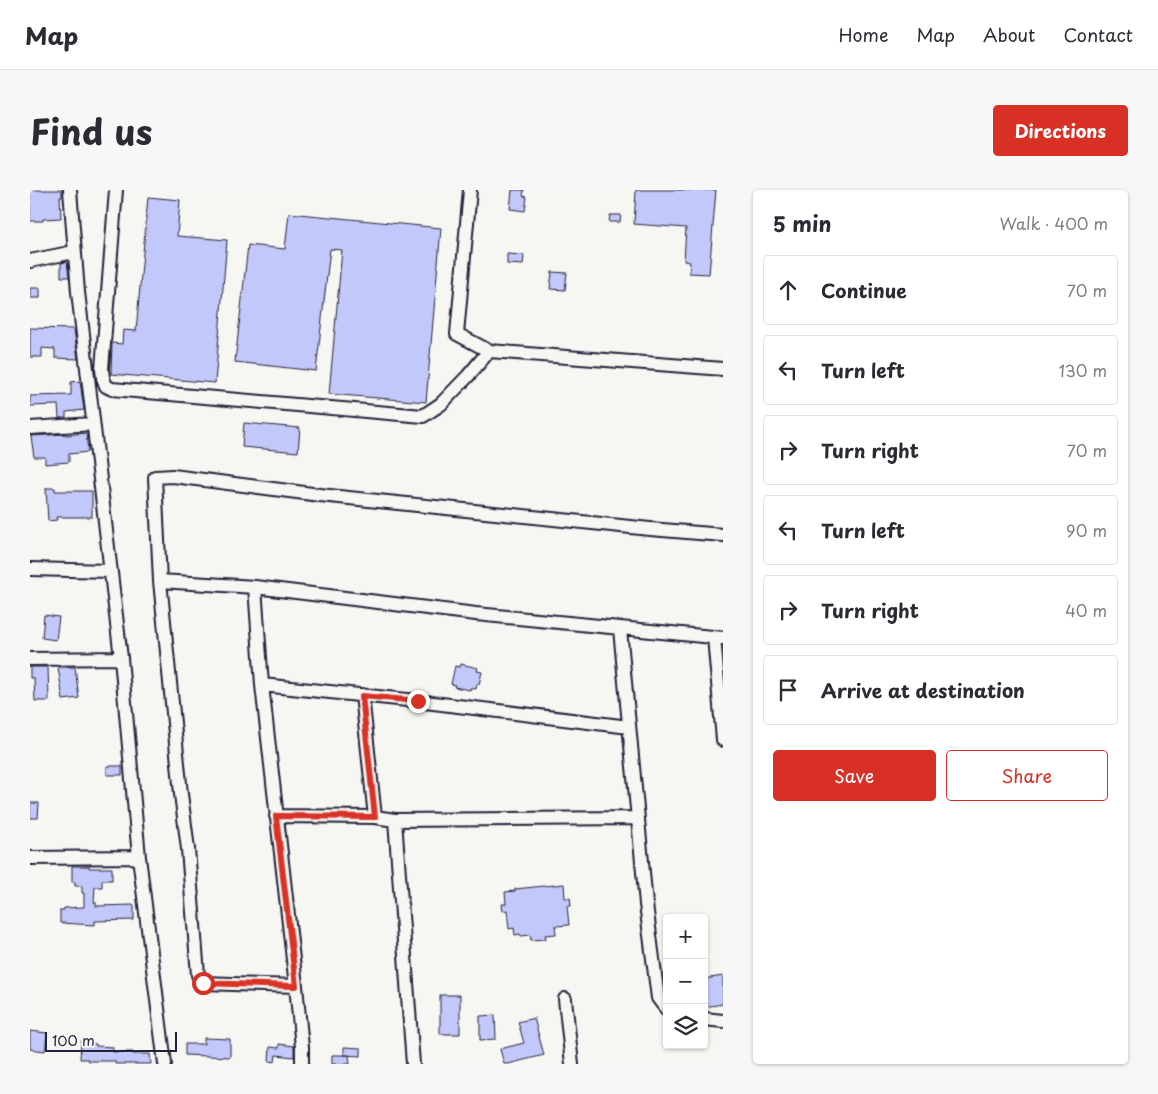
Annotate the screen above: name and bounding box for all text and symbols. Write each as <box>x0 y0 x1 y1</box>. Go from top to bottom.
text: Map <box>25 17 78 53</box>
text: Home <box>838 21 888 48</box>
text: Map <box>916 21 955 48</box>
text: About <box>983 21 1035 48</box>
text: Contact <box>1063 21 1133 48</box>
text: Find us <box>30 104 152 157</box>
button: Directions <box>993 105 1128 156</box>
text: 5 min <box>773 207 831 239</box>
text: Walk · 400 m <box>1000 211 1108 235</box>
icon: ahead <box>774 276 802 304</box>
text: Continue <box>821 276 907 304</box>
text: 70 m <box>1067 278 1107 302</box>
icon: left <box>774 356 802 384</box>
text: Turn left <box>821 356 905 384</box>
text: 130 m <box>1059 358 1107 382</box>
icon: right <box>774 436 802 464</box>
text: Turn right <box>821 436 919 464</box>
text: 70 m <box>1067 438 1107 462</box>
icon: left <box>774 516 802 544</box>
text: Turn left <box>821 516 905 544</box>
text: 90 m <box>1066 518 1107 542</box>
icon: right <box>774 596 802 624</box>
text: Turn right <box>821 596 919 624</box>
text: 40 m <box>1065 598 1107 622</box>
icon: arrive <box>774 676 802 704</box>
text: Arrive at destination <box>821 676 1025 704</box>
route end <box>407 690 430 713</box>
button: Save <box>773 750 936 801</box>
button: Share <box>946 750 1108 801</box>
map controls <box>663 914 708 1049</box>
button: + <box>663 914 708 959</box>
button: − <box>663 959 708 1004</box>
route start <box>192 972 215 995</box>
button: layers <box>663 1004 708 1049</box>
scale bar <box>45 1029 178 1052</box>
text: 100 m <box>52 1030 95 1051</box>

